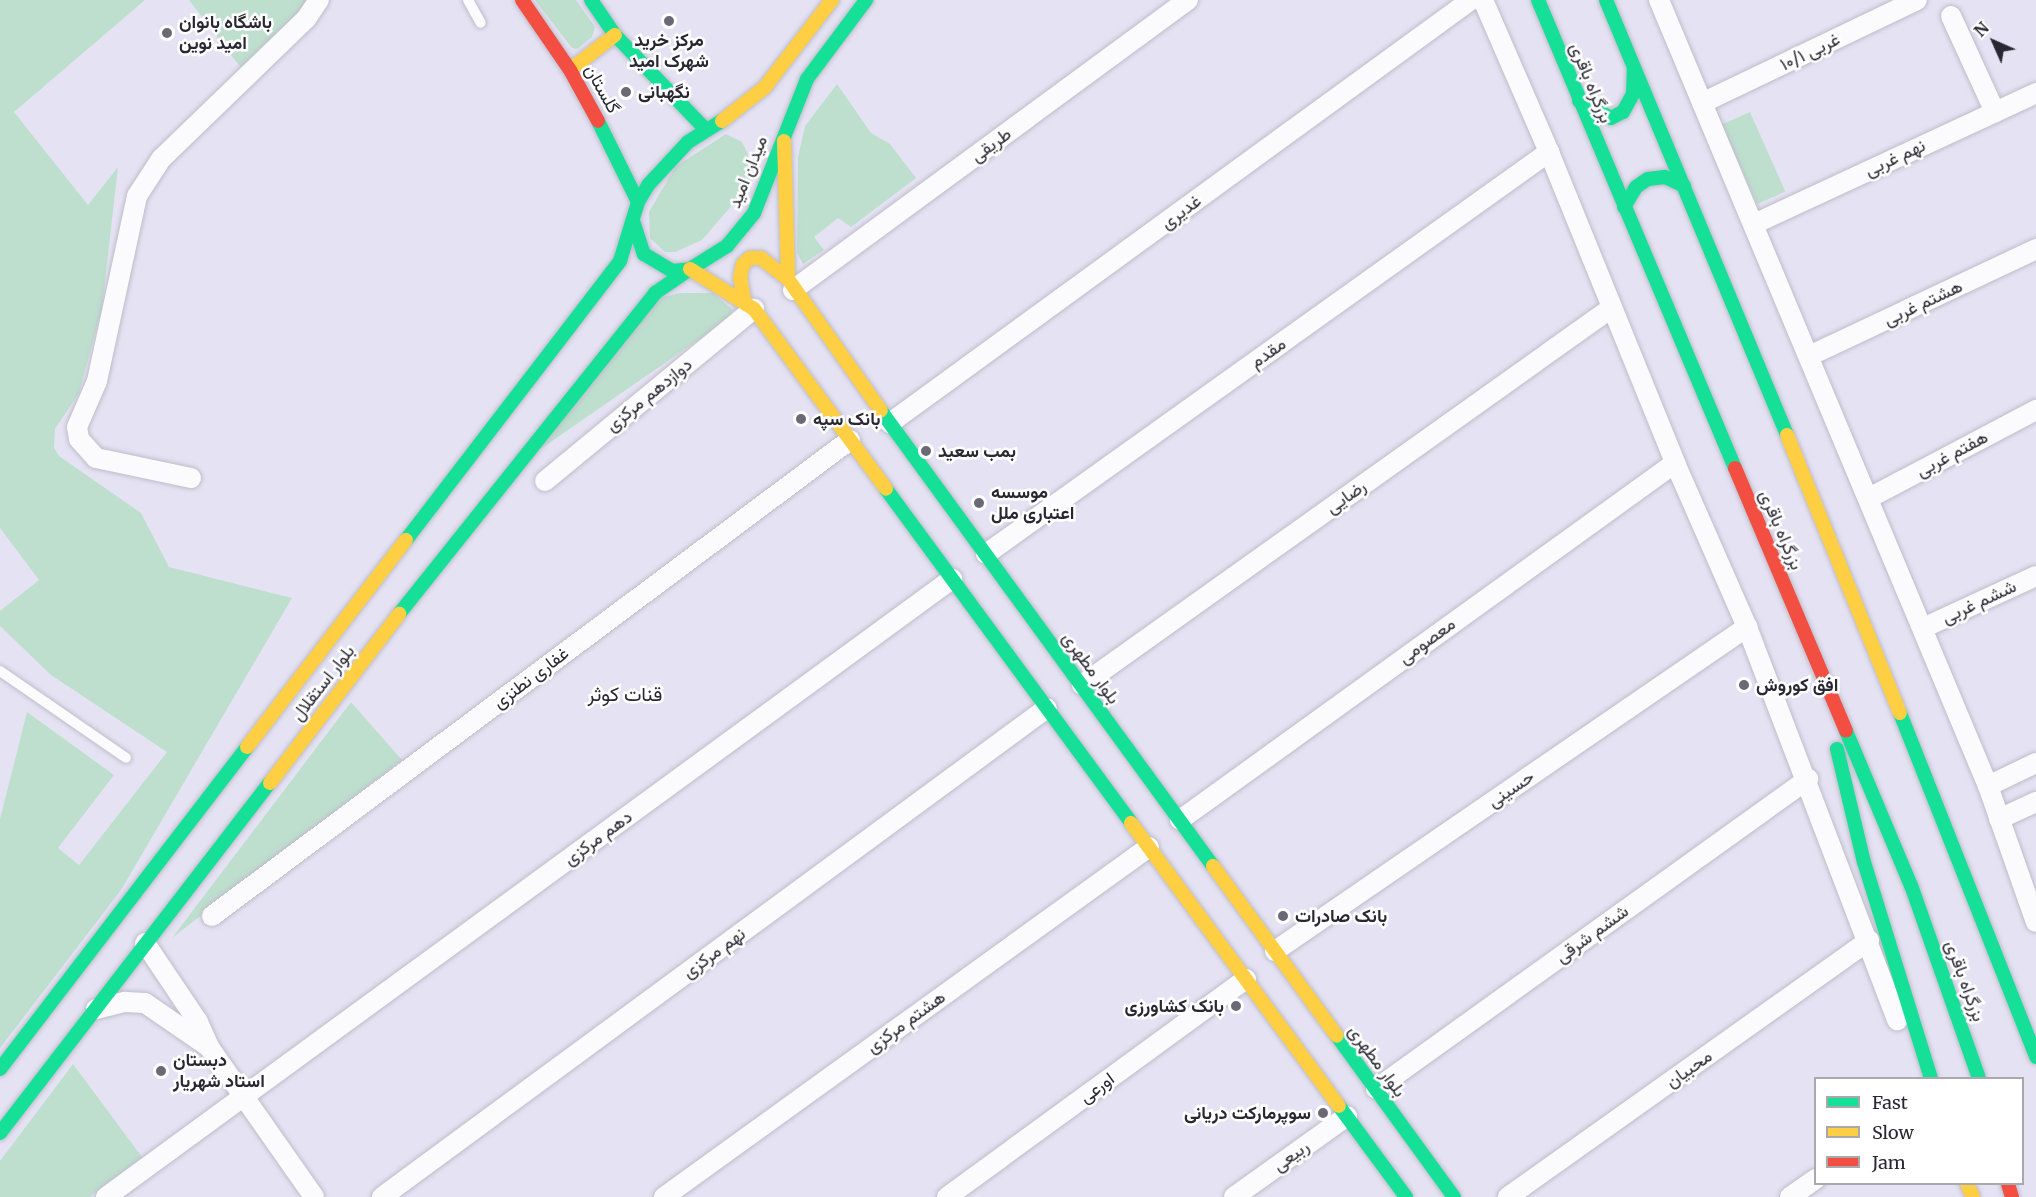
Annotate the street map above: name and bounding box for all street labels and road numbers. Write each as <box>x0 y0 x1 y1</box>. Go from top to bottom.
street label: ۱۰/۱ غربی <box>1777 28 1843 76</box>
street label: بزرگراه باقری <box>1565 40 1617 126</box>
street label: گلستان <box>580 61 624 117</box>
street label: طریقی <box>966 123 1016 167</box>
street label: میدان امید <box>724 133 772 211</box>
street label: نهم غربی <box>1861 135 1929 181</box>
street label: غدیری <box>1157 190 1205 234</box>
street label: هشتم غربی <box>1880 275 1966 331</box>
street label: مقدم <box>1246 333 1290 373</box>
street label: دوازدهم مرکزی <box>601 354 697 436</box>
street label: هفتم غربی <box>1912 426 1992 482</box>
street label: رضایی <box>1322 475 1370 519</box>
street label: بزرگراه باقری <box>1754 487 1808 573</box>
street label: ششم غربی <box>1938 575 2020 629</box>
street label: معصومی <box>1394 613 1460 669</box>
street label: بلوار مطهری <box>1058 628 1124 708</box>
street label: بلوار استقلال <box>287 641 359 725</box>
street label: غفاری نطنزی <box>489 643 573 713</box>
street label: حسینی <box>1484 766 1538 812</box>
street label: دهم مرکزی <box>560 806 636 870</box>
street label: ششم شرقی <box>1551 900 1633 968</box>
street label: نهم مرکزی <box>678 923 750 983</box>
street label: بزرگراه باقری <box>1940 937 1990 1025</box>
street label: هشتم مرکزی <box>862 986 950 1058</box>
street label: بلوار مطهری <box>1344 1021 1410 1101</box>
street label: محبیان <box>1662 1045 1716 1093</box>
street label: اورعی <box>1075 1068 1119 1108</box>
street label: ربیعی <box>1269 1136 1313 1176</box>

